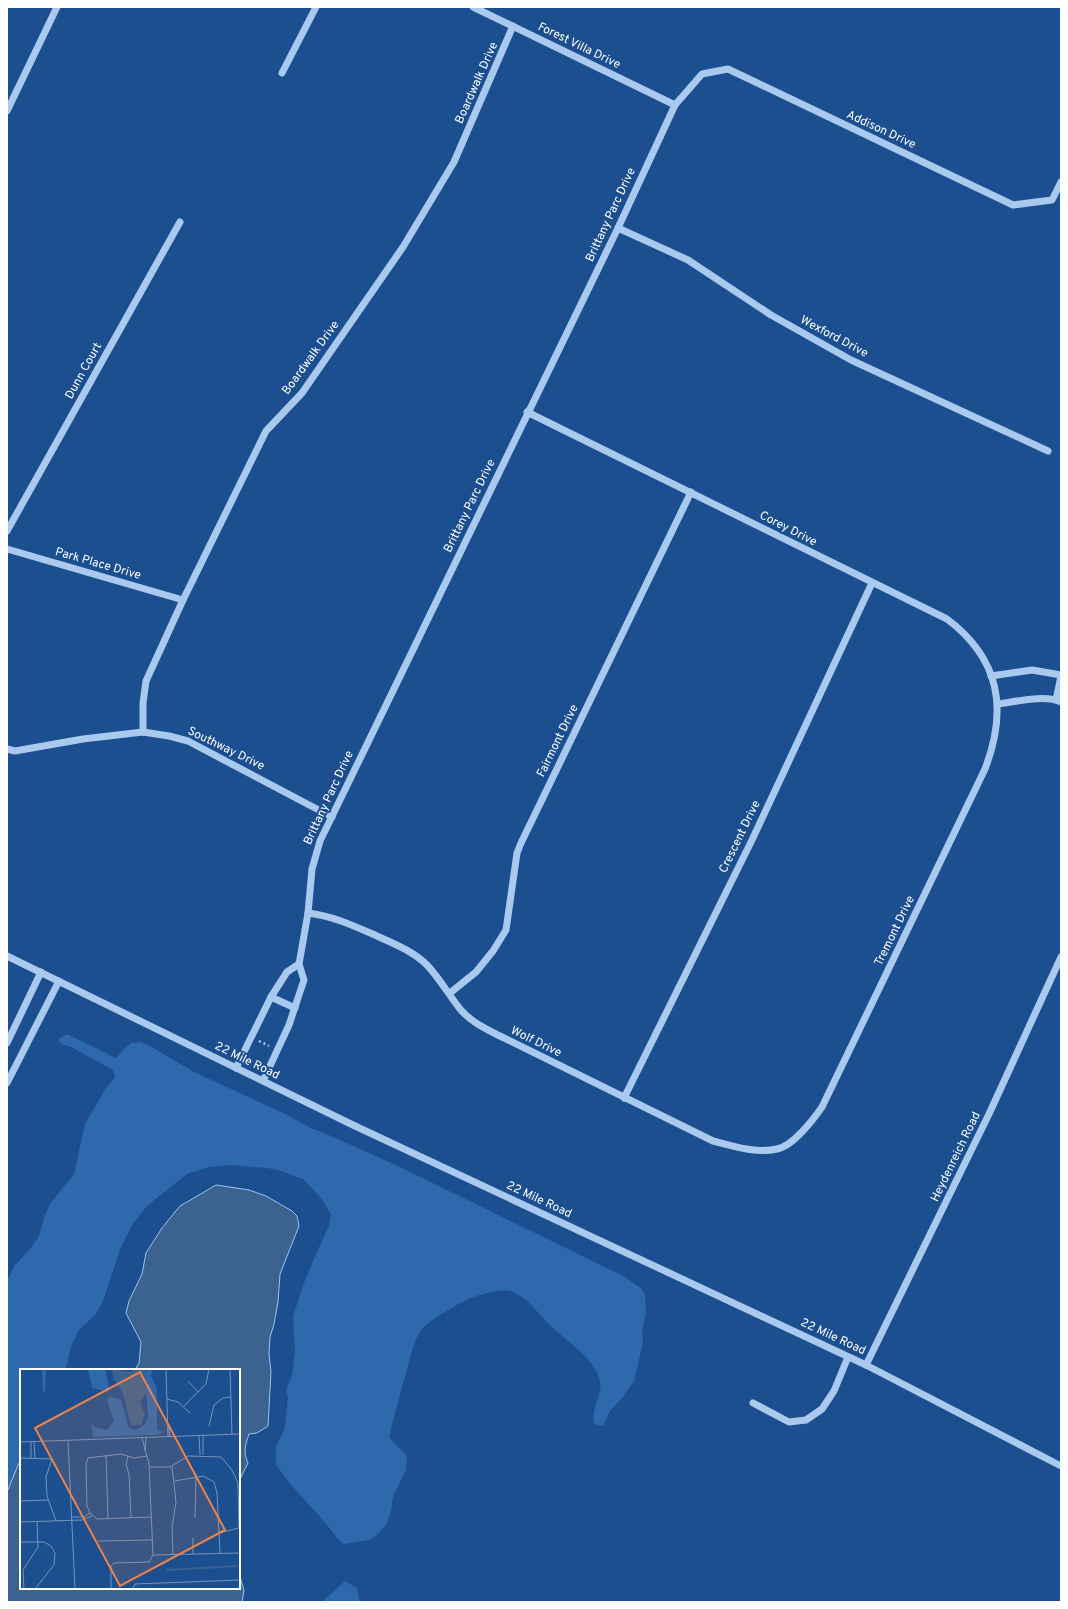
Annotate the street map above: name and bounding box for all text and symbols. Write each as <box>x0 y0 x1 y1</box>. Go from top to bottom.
street label: Forest Villa Drive <box>535 19 623 73</box>
street label: Boardwalk Drive <box>452 40 502 126</box>
street label: Addison Drive <box>844 107 918 153</box>
street label: Brittany Parc Drive <box>582 165 640 265</box>
street label: Wexford Drive <box>797 312 871 362</box>
street label: Boardwalk Drive <box>279 318 343 398</box>
street label: Dunn Court <box>62 340 106 402</box>
street label: Brittany Parc Drive <box>440 457 500 555</box>
street label: Corey Drive <box>756 508 820 550</box>
street label: Park Place Drive <box>53 544 143 584</box>
street label: Fairmont Drive <box>533 702 583 780</box>
street label: Southway Drive <box>185 723 267 775</box>
street label: Brittany Parc Drive <box>300 748 358 848</box>
street label: Crescent Drive <box>715 798 765 876</box>
street label: Tremont Drive <box>871 893 919 969</box>
street label: Wolf Drive <box>508 1023 564 1061</box>
street label: 22 Mile Road <box>212 1038 282 1084</box>
street label: Heydenreich Road <box>927 1109 985 1205</box>
street label: 22 Mile Road <box>504 1178 574 1222</box>
street label: 22 Mile Road <box>798 1315 868 1359</box>
inset map <box>20 1369 240 1589</box>

